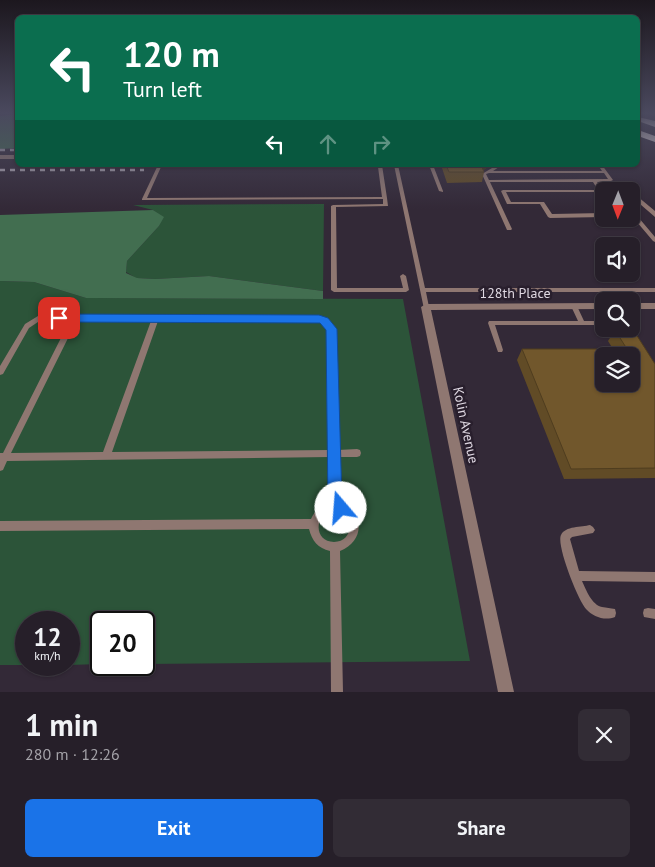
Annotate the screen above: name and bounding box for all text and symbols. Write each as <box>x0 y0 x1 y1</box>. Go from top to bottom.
text: 120 m <box>123 31 220 77</box>
icon: left <box>40 35 105 100</box>
text: Turn left <box>123 75 202 103</box>
icon: left <box>261 130 289 158</box>
icon: ahead <box>314 130 342 158</box>
icon: right <box>367 130 395 158</box>
north arrow <box>595 182 640 228</box>
map controls <box>595 182 640 392</box>
button: sound <box>595 237 640 282</box>
street label: 128th Place <box>480 284 551 302</box>
button: search <box>595 292 640 337</box>
pin <box>38 297 80 339</box>
icon: arrive <box>45 304 73 332</box>
button: layers <box>595 347 640 392</box>
street label: Kolin Avenue <box>449 385 483 465</box>
position arrow <box>314 481 366 533</box>
speed limit sign: 20 <box>90 611 155 676</box>
text: 12 <box>33 621 62 653</box>
text: km/h <box>34 648 61 663</box>
text: 1 min <box>25 705 98 744</box>
button: close <box>578 709 630 761</box>
text: 280 m · 12:26 <box>25 744 120 764</box>
button: Exit <box>25 799 323 857</box>
button: Share <box>333 799 630 857</box>

